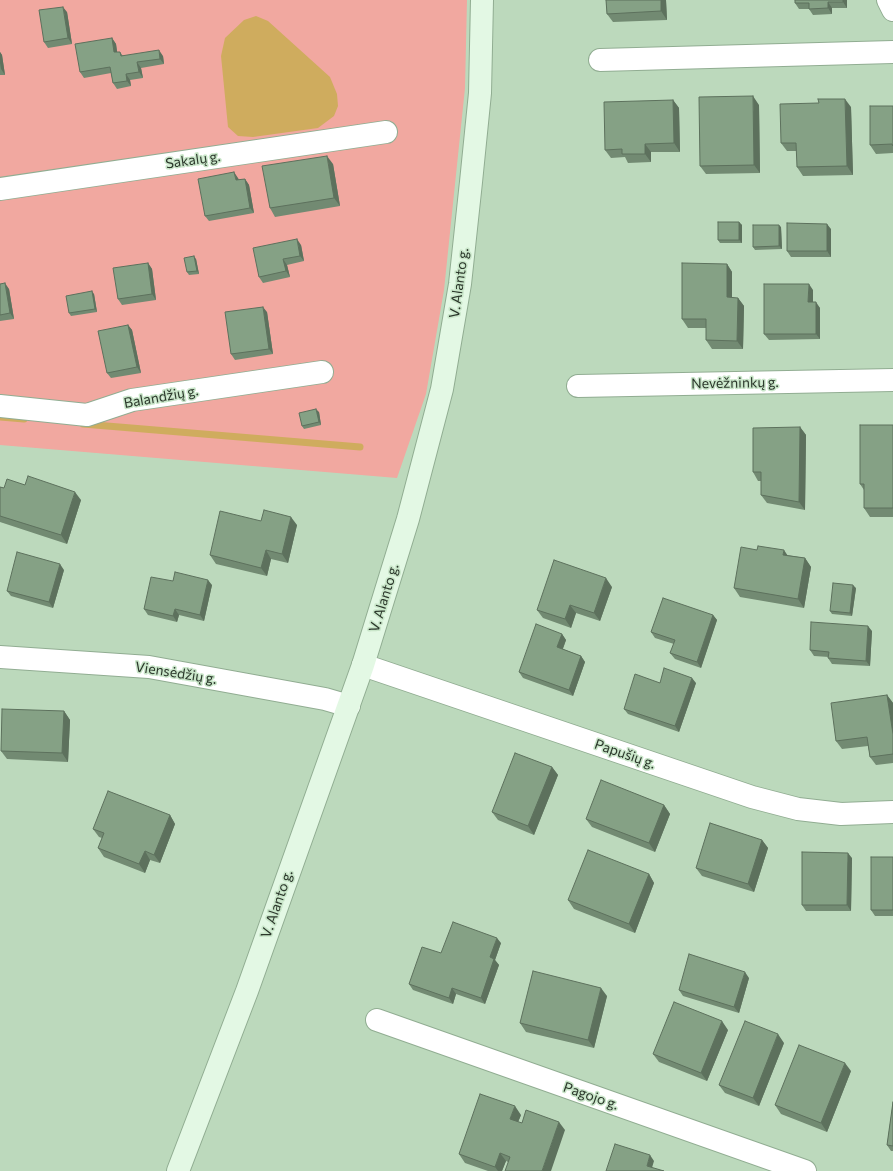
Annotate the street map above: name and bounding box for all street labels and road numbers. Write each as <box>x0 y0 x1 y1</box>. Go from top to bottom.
street label: Sakalų g. <box>164 148 222 172</box>
street label: V. Alanto g. <box>446 247 472 319</box>
street label: Nevėžninkų g. <box>691 374 779 392</box>
street label: Balandžių g. <box>122 382 200 412</box>
street label: V. Alanto g. <box>366 562 402 634</box>
street label: Viensėdžių g. <box>134 658 218 688</box>
street label: Papušių g. <box>592 736 658 772</box>
street label: V. Alanto g. <box>258 868 296 940</box>
street label: Pagojo g. <box>561 1079 621 1113</box>

